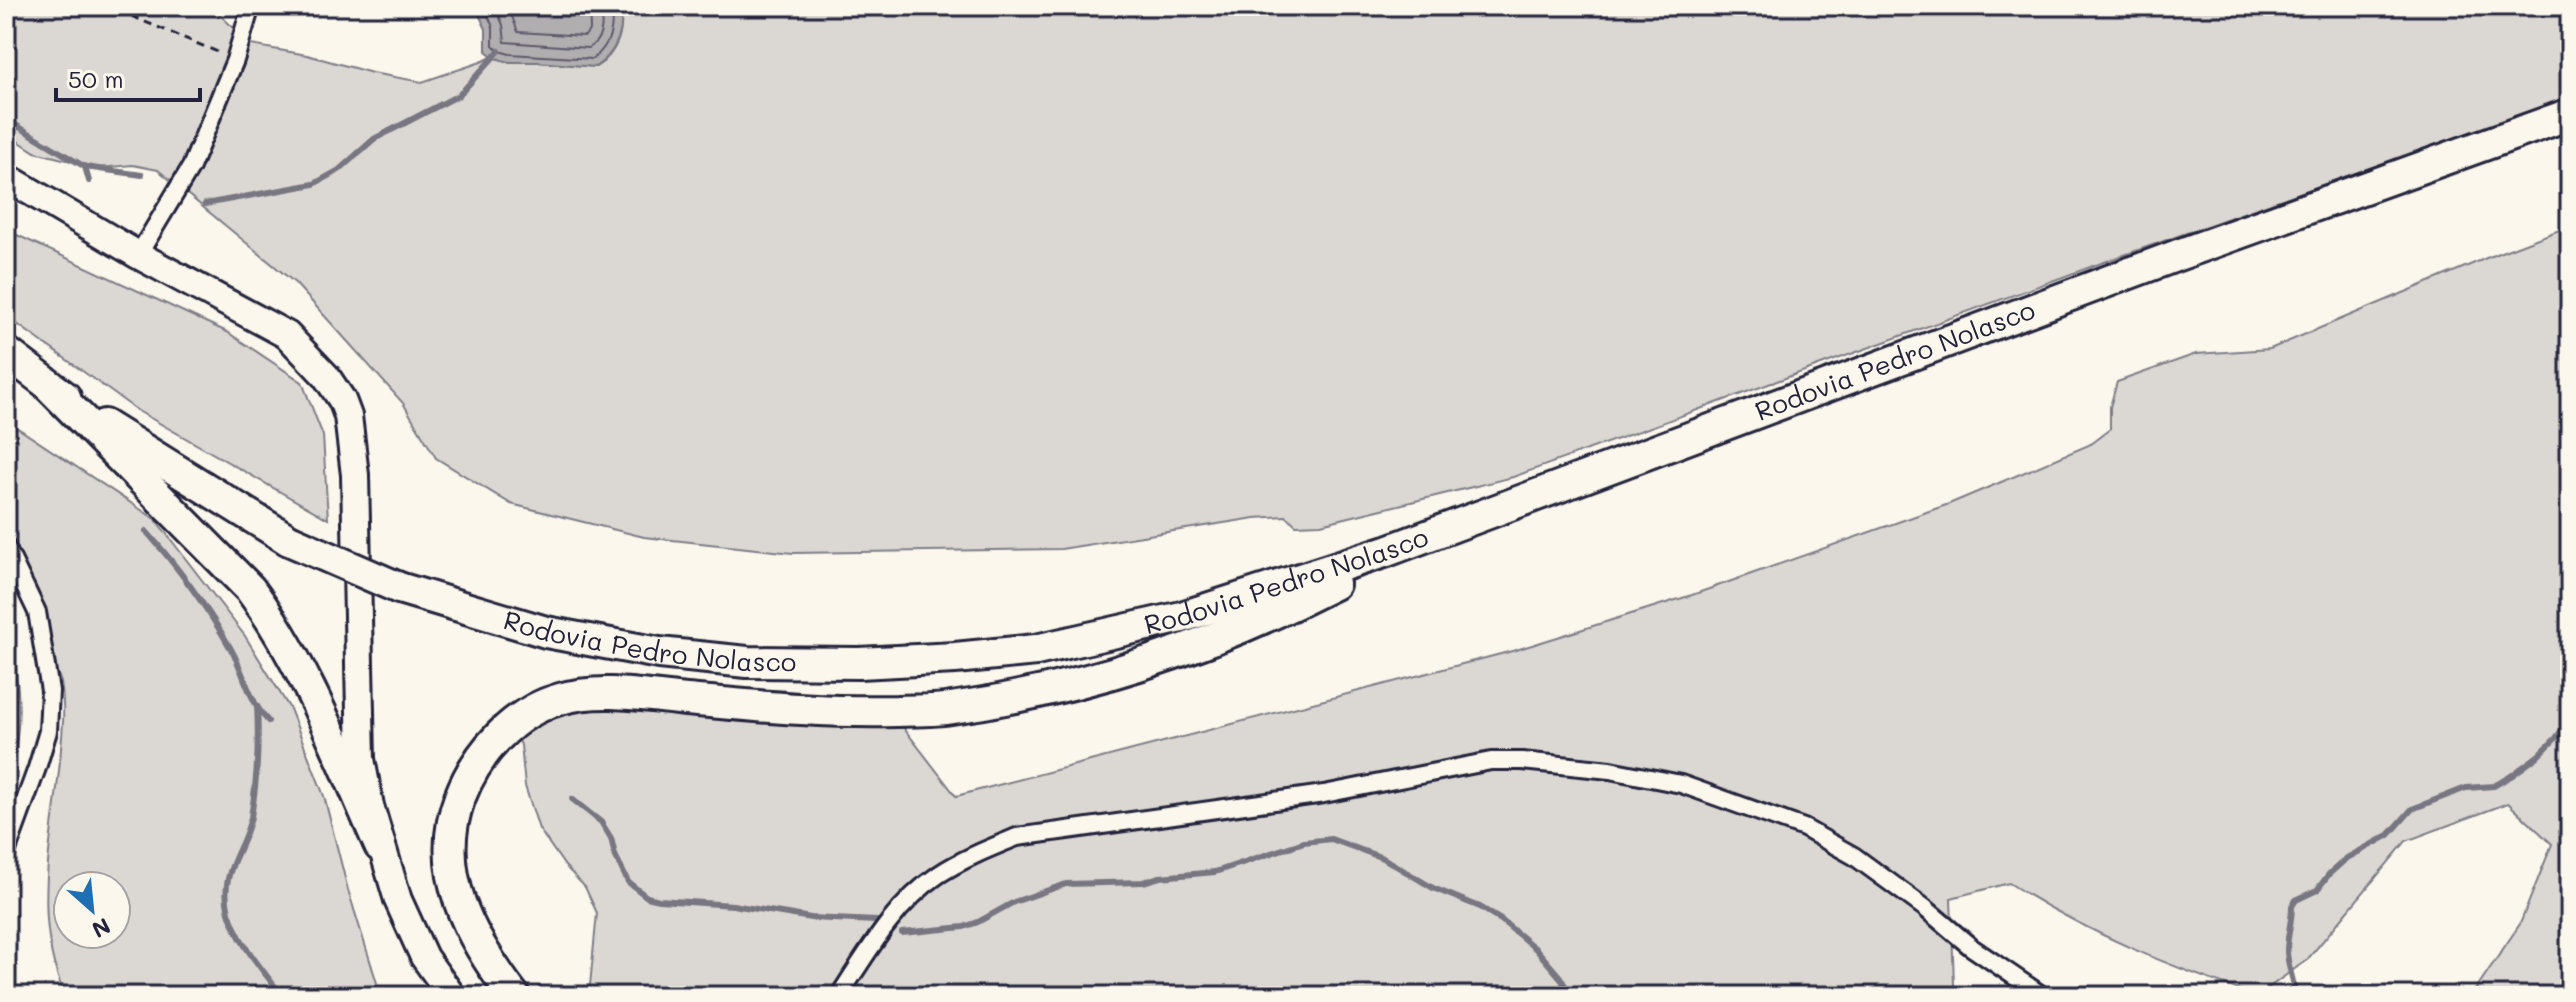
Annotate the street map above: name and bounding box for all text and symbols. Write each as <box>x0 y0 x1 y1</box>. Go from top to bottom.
scale bar <box>56 52 200 102</box>
text: 50 m <box>68 63 124 94</box>
street label: Rodovia Pedro Nolasco <box>1750 292 2040 428</box>
street label: Rodovia Pedro Nolasco <box>1141 519 1433 641</box>
street label: Rodovia Pedro Nolasco <box>500 602 796 679</box>
north arrow <box>52 870 132 950</box>
text: N <box>87 912 115 945</box>

